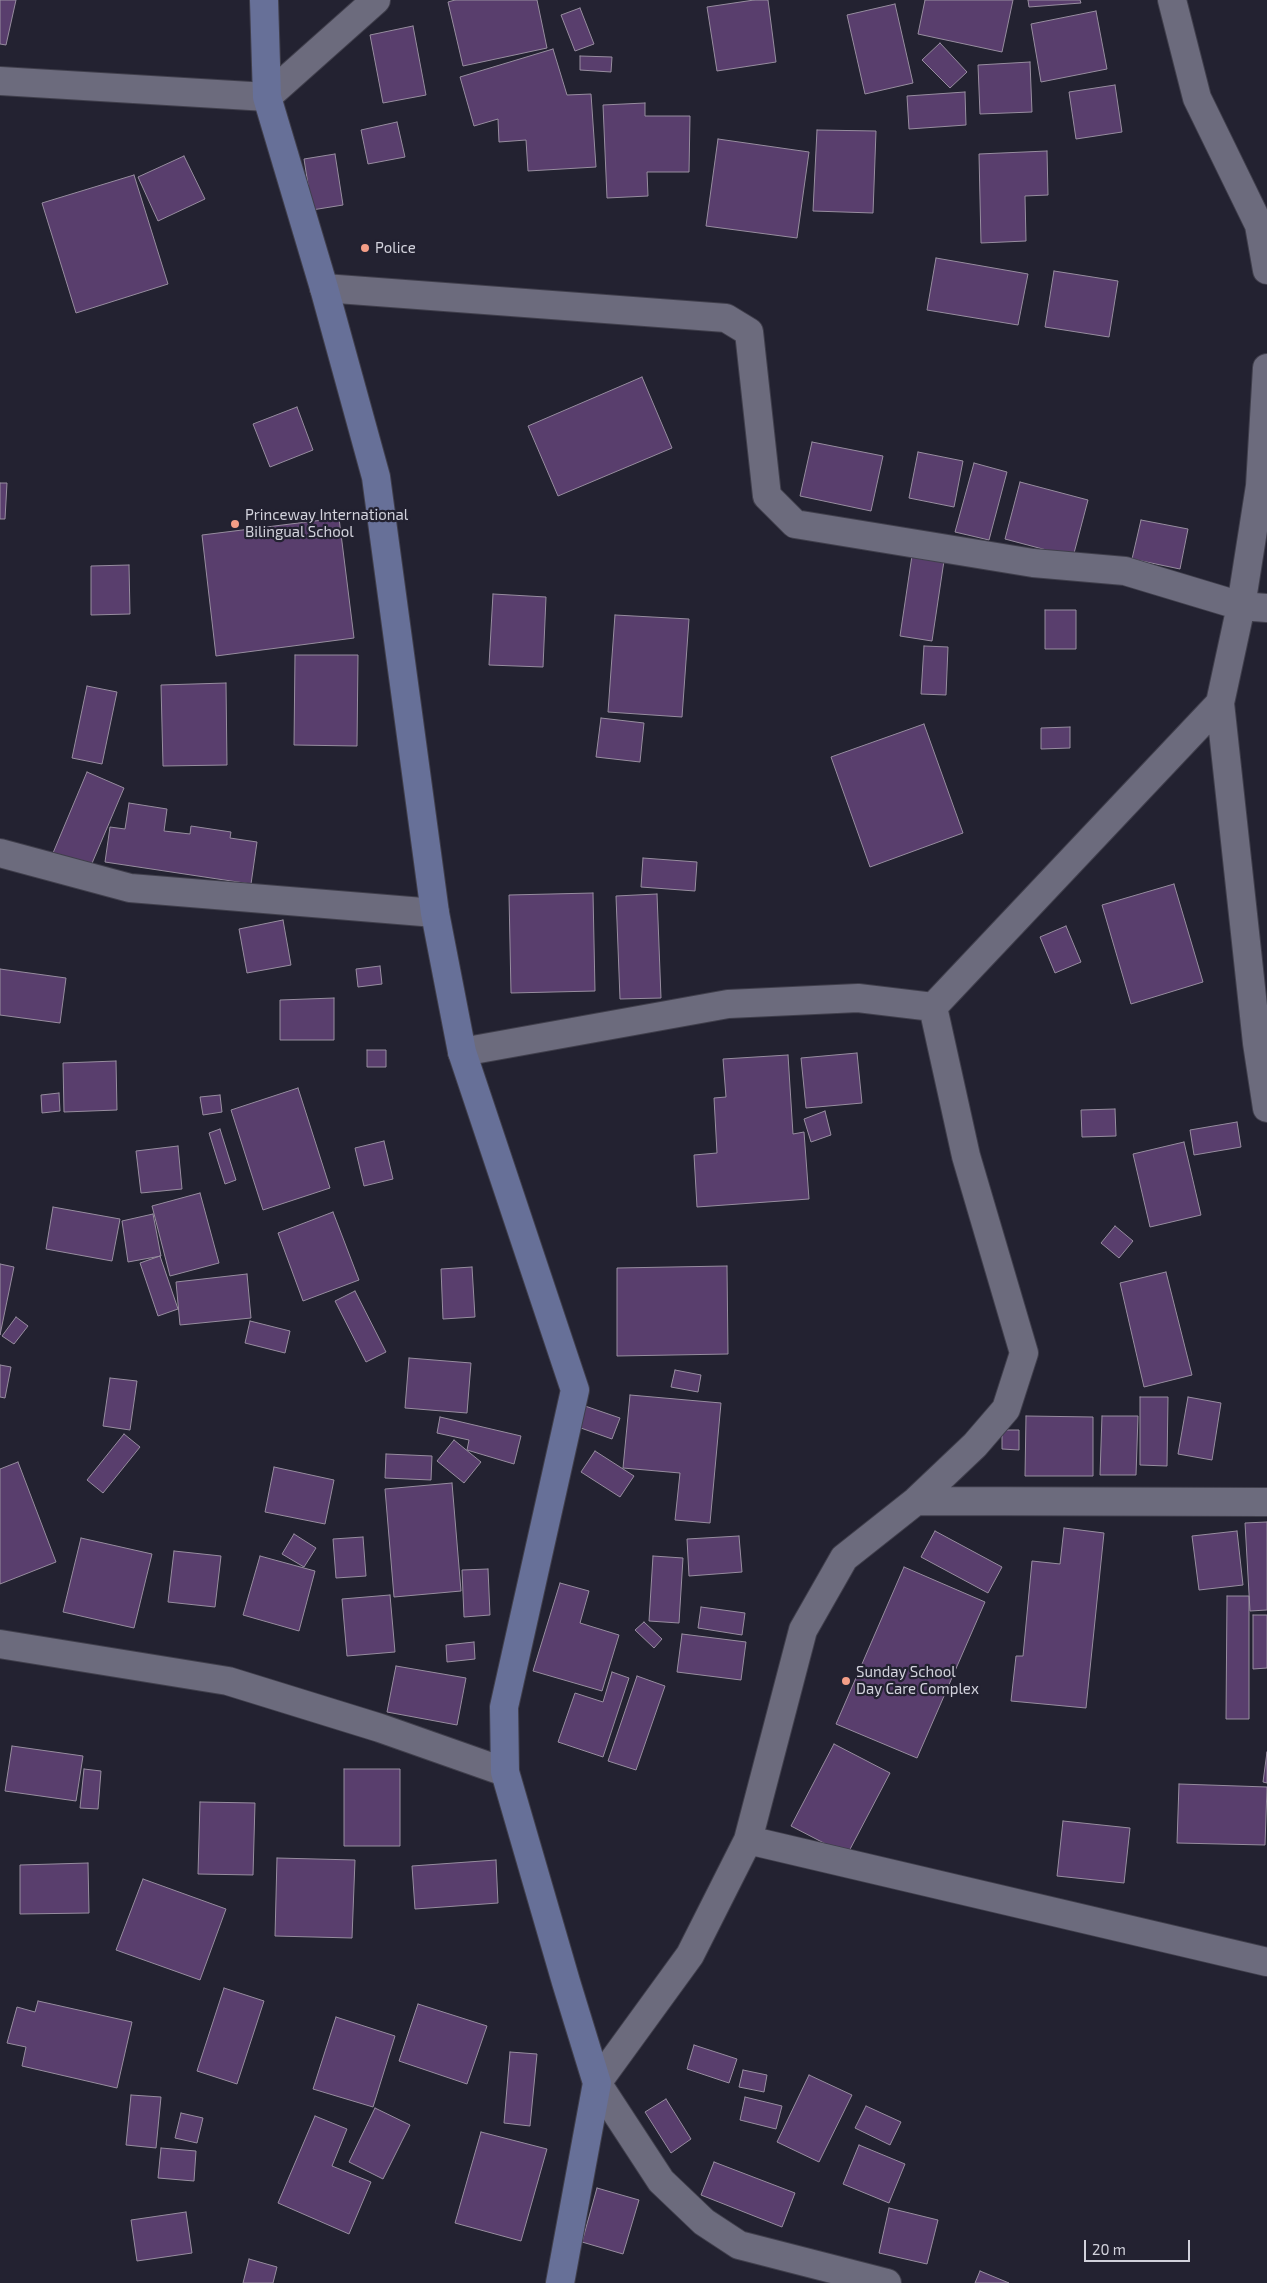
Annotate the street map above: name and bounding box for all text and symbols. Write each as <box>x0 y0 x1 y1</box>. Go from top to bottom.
place label: Police <box>375 239 416 257</box>
marker: Police <box>359 242 371 254</box>
place label: Princeway International Bilingual School <box>245 506 408 541</box>
marker: Princeway International Bilingual School <box>229 518 241 530</box>
place label: Sunday School Day Care Complex <box>856 1663 979 1698</box>
marker: Sunday School Day Care Complex <box>840 1675 852 1687</box>
scale bar <box>1087 2230 1193 2262</box>
text: 20 m <box>1092 2240 1126 2258</box>

